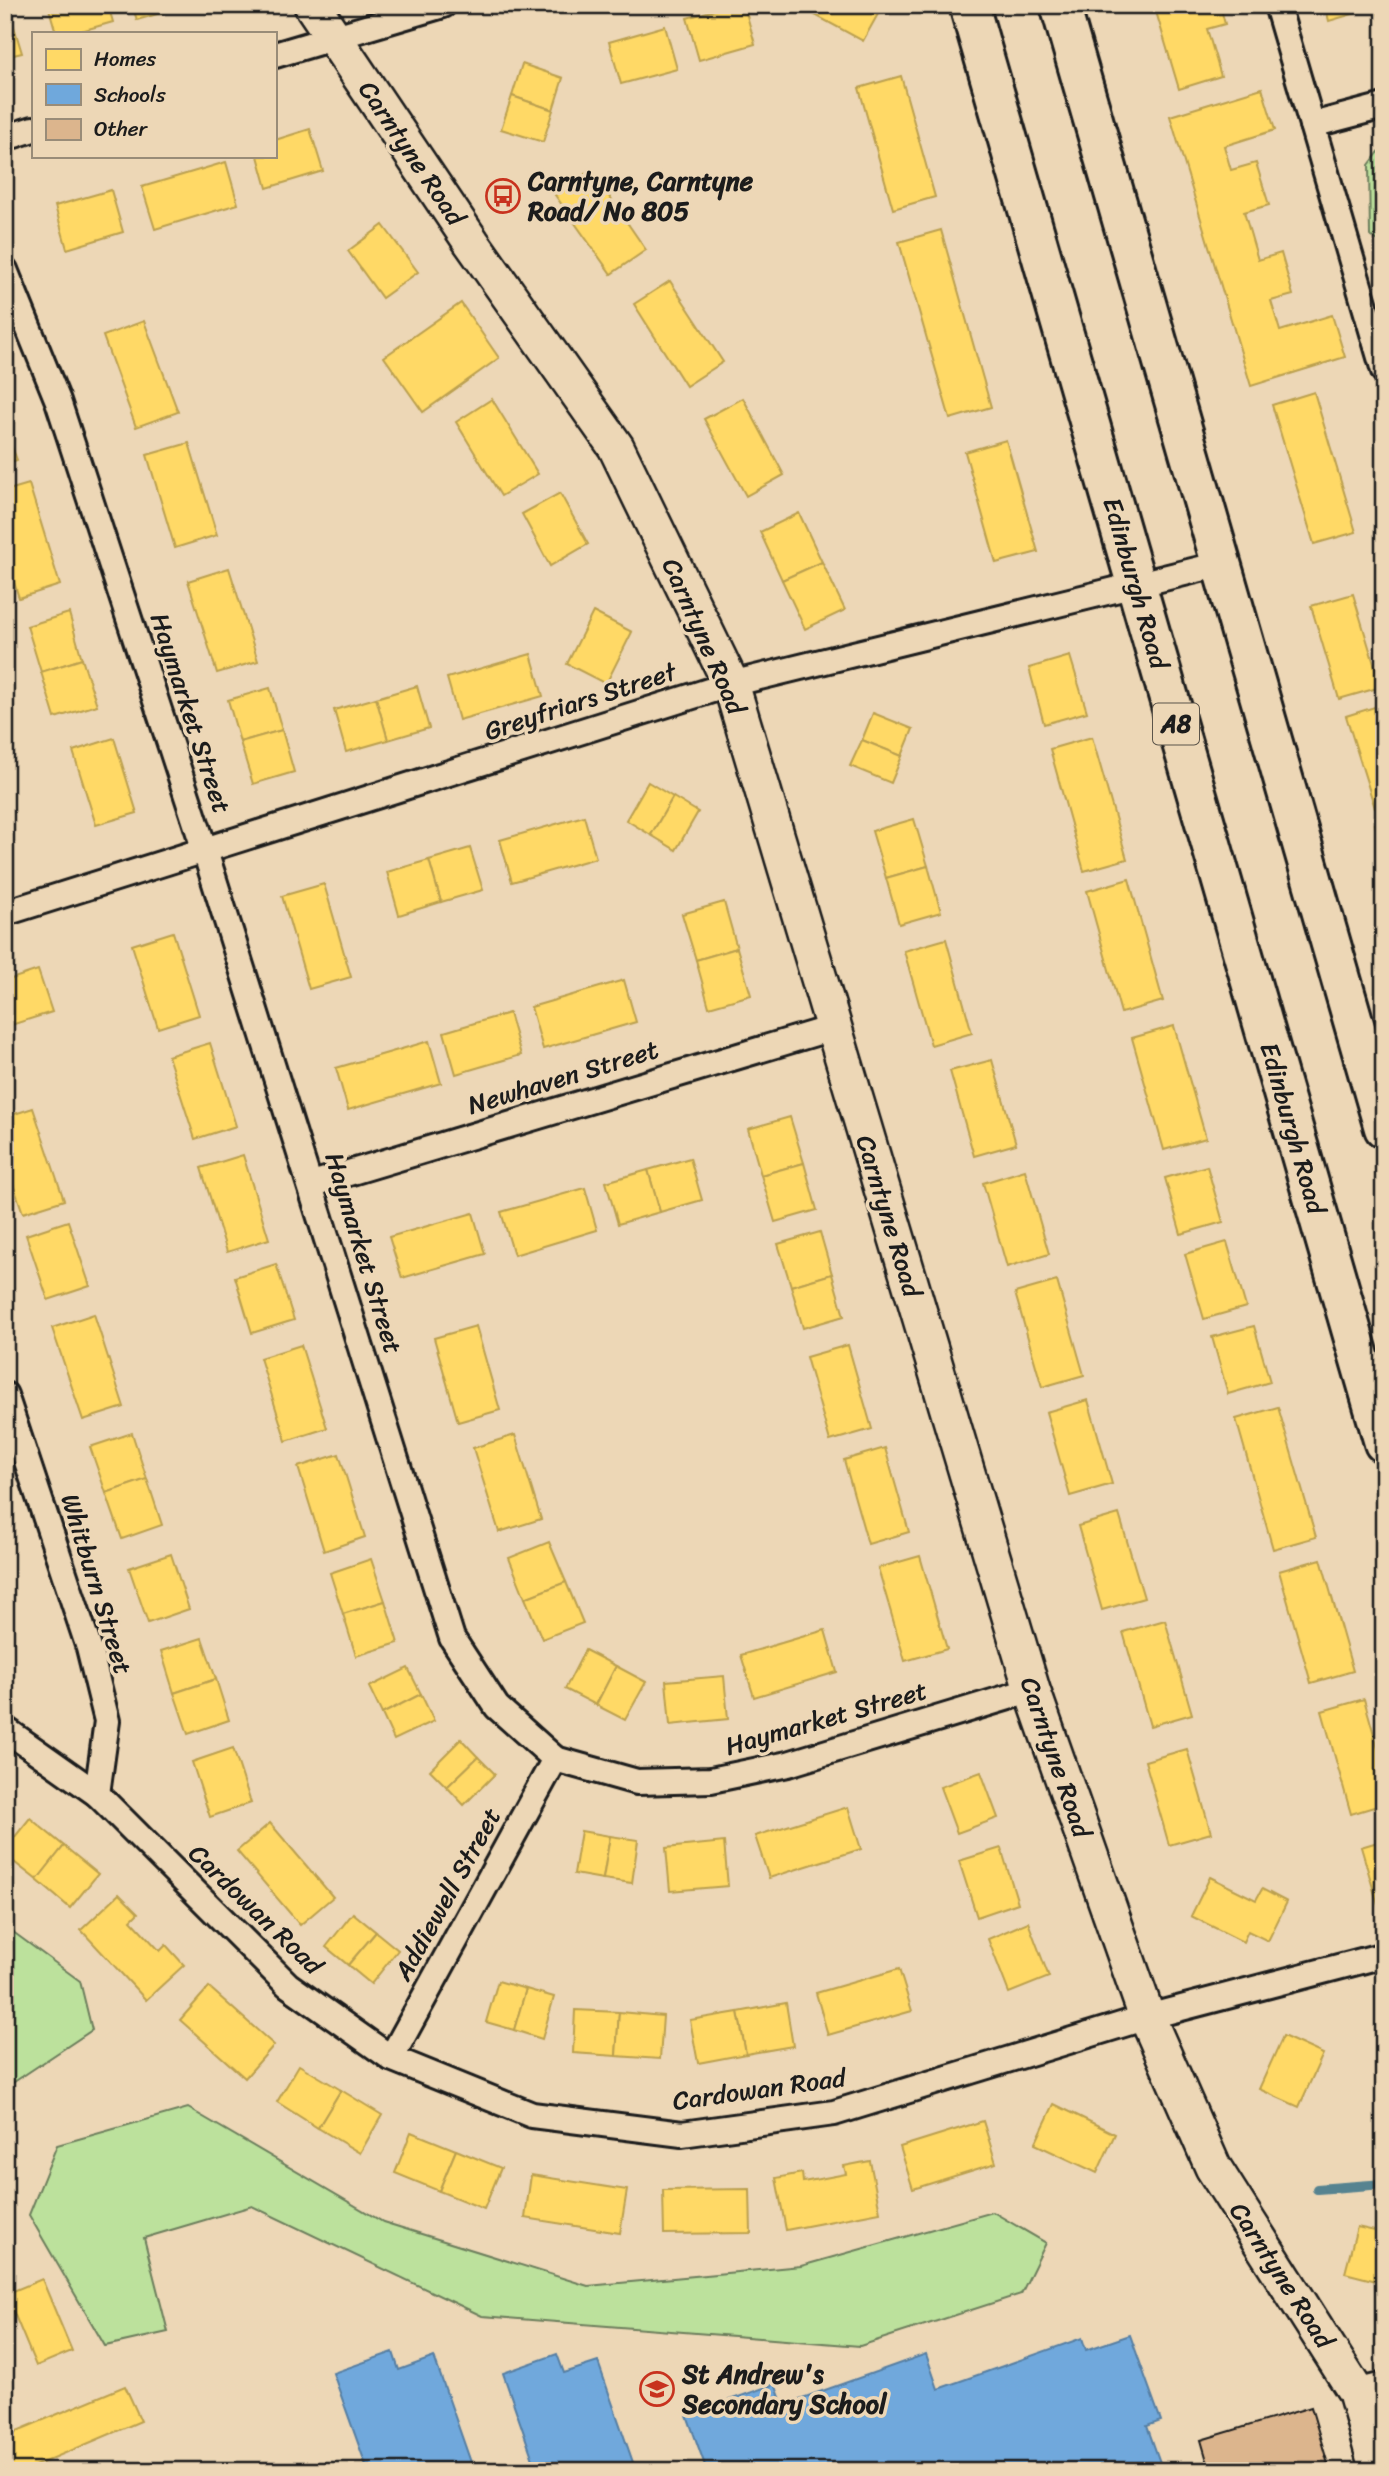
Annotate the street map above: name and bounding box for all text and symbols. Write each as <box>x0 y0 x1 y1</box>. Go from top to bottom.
legend <box>32 32 276 158</box>
text: Homes <box>94 40 156 78</box>
street label: Carntyne Road <box>346 71 479 237</box>
text: Schools <box>94 76 166 114</box>
text: Other <box>94 110 149 148</box>
place label: Carntyne, Carntyne Road/ No 805 <box>527 158 754 234</box>
bus stop icon: Carntyne, Carntyne Road/ No 805 <box>484 177 522 215</box>
street label: Edinburgh Road <box>1090 492 1183 676</box>
street label: Carntyne Road <box>649 550 760 724</box>
street label: Haymarket Street <box>137 607 245 819</box>
street label: Greyfriars Street <box>478 648 683 754</box>
road number: A8 <box>1153 704 1199 744</box>
street label: Newhaven Street <box>462 1026 664 1128</box>
street label: Edinburgh Road <box>1247 1037 1340 1221</box>
street label: Carntyne Road <box>843 1129 936 1305</box>
street label: Haymarket Street <box>312 1147 416 1359</box>
street label: Whitburn Street <box>48 1488 146 1680</box>
street label: Haymarket Street <box>719 1667 933 1769</box>
street label: Carntyne Road <box>1007 1670 1106 1846</box>
street label: Addiewell Street <box>380 1799 514 1990</box>
street label: Cardowan Road <box>177 1832 336 1988</box>
street label: Cardowan Road <box>669 2054 851 2124</box>
street label: Carntyne Road <box>1217 2192 1348 2360</box>
place label: St Andrew's Secondary School <box>681 2351 888 2427</box>
school or university icon: St Andrew's Secondary School <box>638 2370 676 2408</box>

